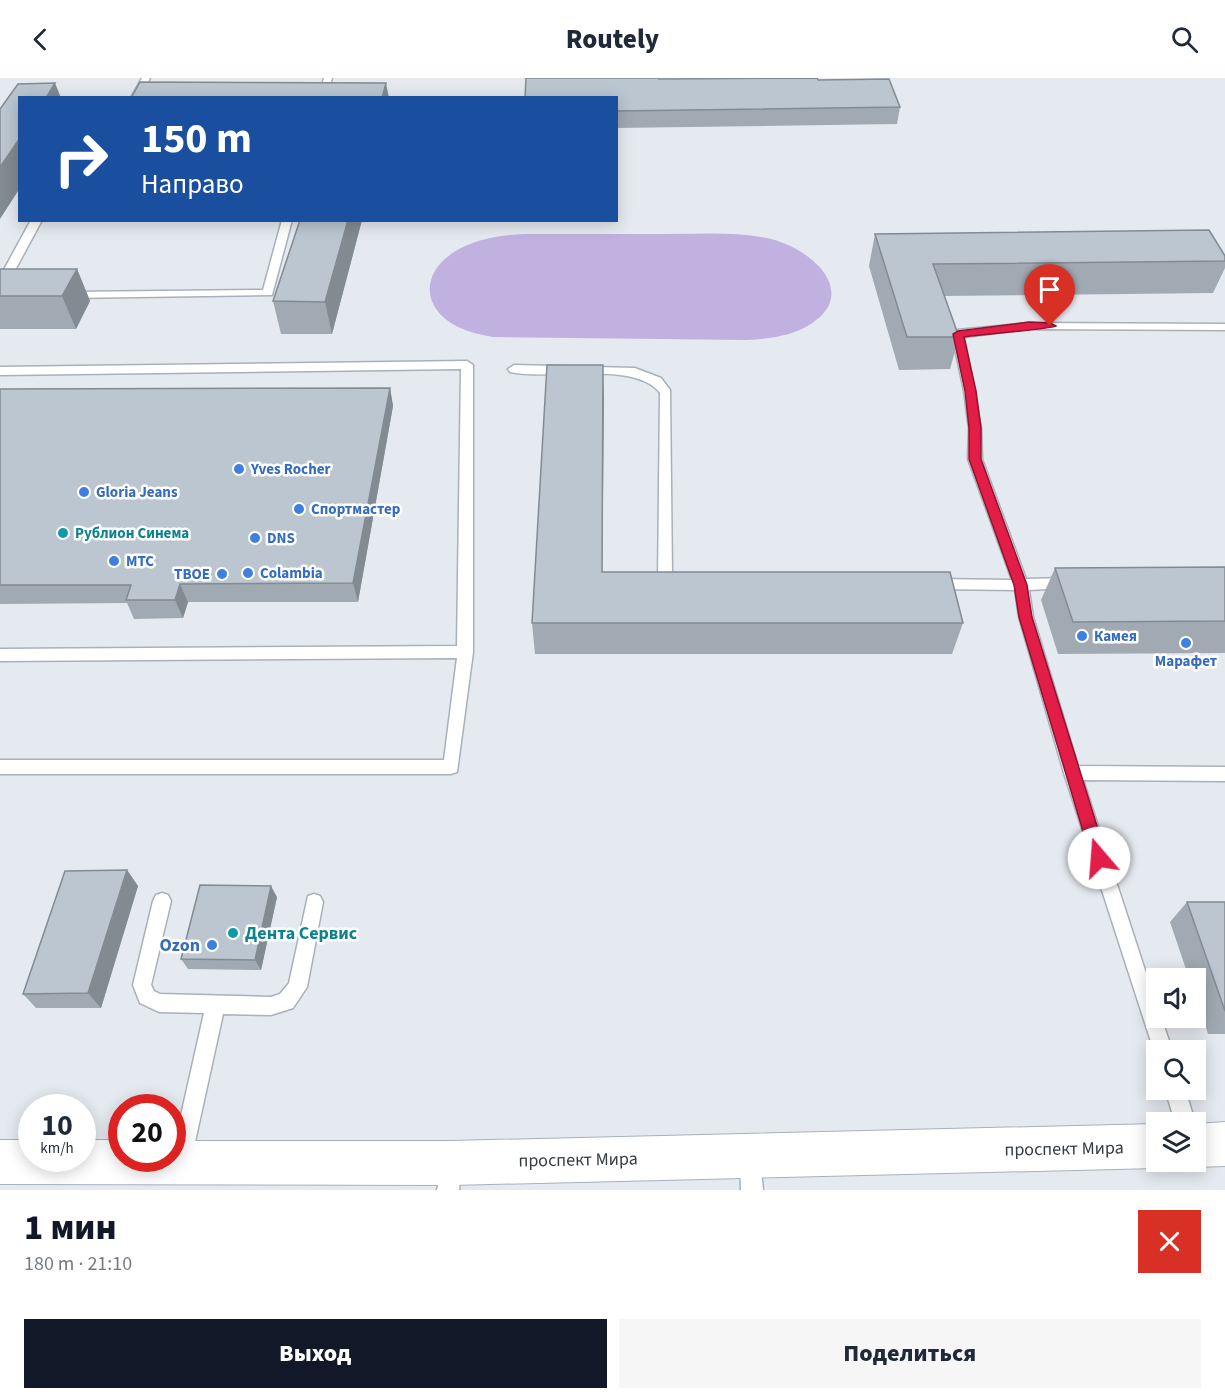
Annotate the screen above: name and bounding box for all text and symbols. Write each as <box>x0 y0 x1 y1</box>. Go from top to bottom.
text: Routely <box>566 20 659 59</box>
icon: back <box>24 23 57 56</box>
icon: search <box>1168 23 1201 56</box>
text: 150 m <box>141 109 252 169</box>
icon: right <box>42 120 120 198</box>
text: Направо <box>141 165 244 204</box>
pin <box>1024 264 1075 326</box>
icon: arrive <box>1033 273 1066 306</box>
place label: Yves Rocher <box>250 459 330 480</box>
marker: Yves Rocher <box>232 462 246 476</box>
place label: Gloria Jeans <box>96 482 178 503</box>
marker: Gloria Jeans <box>77 485 91 499</box>
place label: Спортмастер <box>311 499 401 520</box>
marker: Спортмастер <box>292 502 306 516</box>
place label: Рублион Синема <box>75 523 189 544</box>
marker: Рублион Синема <box>56 526 70 540</box>
place label: DNS <box>267 528 295 549</box>
marker: DNS <box>248 531 262 545</box>
place label: МТС <box>126 551 154 572</box>
marker: МТС <box>107 554 121 568</box>
place label: Colambia <box>260 563 323 584</box>
place label: ТВОЕ <box>174 564 210 585</box>
marker: Colambia <box>241 566 255 580</box>
marker: ТВОЕ <box>215 567 229 581</box>
place label: Камея <box>1094 626 1137 647</box>
marker: Камея <box>1075 629 1089 643</box>
marker: Марафет <box>1179 636 1193 650</box>
place label: Марафет <box>1155 651 1217 672</box>
position arrow <box>1067 826 1131 890</box>
place label: Дента Сервис <box>245 921 358 946</box>
marker: Дента Сервис <box>226 926 240 940</box>
place label: Ozon <box>160 933 200 958</box>
marker: Ozon <box>205 938 219 952</box>
map controls <box>1146 968 1206 1172</box>
button: sound <box>1146 968 1206 1028</box>
button: search <box>1146 1040 1206 1100</box>
speed limit sign: 20 <box>108 1094 186 1172</box>
text: 10 <box>41 1104 73 1147</box>
button: layers <box>1146 1112 1206 1172</box>
street label: проспект Мира <box>1004 1135 1124 1163</box>
text: km/h <box>40 1138 74 1159</box>
street label: проспект Мира <box>518 1146 638 1174</box>
text: 1 мин <box>24 1202 117 1253</box>
button: close <box>1138 1210 1201 1273</box>
text: 180 m · 21:10 <box>24 1250 132 1278</box>
button: Выход <box>24 1319 607 1388</box>
button: Поделиться <box>619 1319 1201 1388</box>

